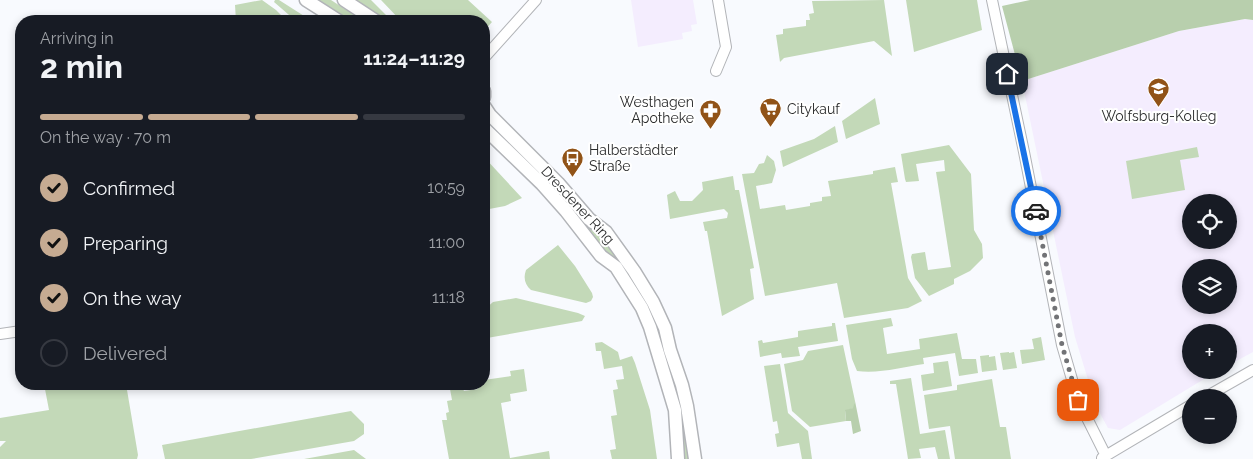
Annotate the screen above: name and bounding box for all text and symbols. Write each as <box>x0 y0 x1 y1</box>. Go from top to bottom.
text: Arriving in <box>40 29 114 48</box>
text: 11:24–11:29 <box>363 47 465 69</box>
text: 2 min <box>40 48 123 85</box>
pin <box>986 53 1028 95</box>
icon: home <box>993 60 1021 88</box>
school or university icon: Wolfsburg-Kolleg <box>1147 76 1171 107</box>
place label: Westhagen Apotheke <box>620 94 694 126</box>
supermarket icon: Citykauf <box>759 97 783 128</box>
pharmacy icon: Westhagen Apotheke <box>698 98 722 129</box>
place label: Citykauf <box>787 101 841 117</box>
place label: Wolfsburg-Kolleg <box>1102 108 1216 124</box>
text: On the way · 70 m <box>40 128 171 147</box>
place label: Halberstädter Straße <box>589 142 678 174</box>
bus stop icon: Halberstädter Straße <box>561 146 585 177</box>
street label: Dresdener Ring <box>538 163 618 247</box>
icon: check <box>40 174 68 202</box>
text: Confirmed <box>83 177 175 199</box>
text: 10:59 <box>427 178 465 197</box>
courier <box>1011 186 1061 236</box>
map controls <box>1182 194 1237 444</box>
button: locate <box>1182 194 1237 249</box>
icon: car <box>1022 197 1050 225</box>
icon: check <box>40 229 68 257</box>
text: Preparing <box>83 232 168 254</box>
text: 11:00 <box>429 233 465 252</box>
button: layers <box>1182 259 1237 314</box>
icon: check <box>40 284 68 312</box>
text: On the way <box>83 287 182 309</box>
text: 11:18 <box>432 288 465 307</box>
button: + <box>1182 324 1237 379</box>
text: Delivered <box>83 342 167 364</box>
pin <box>1057 379 1099 421</box>
icon: bag <box>1064 386 1092 414</box>
button: − <box>1182 389 1237 444</box>

